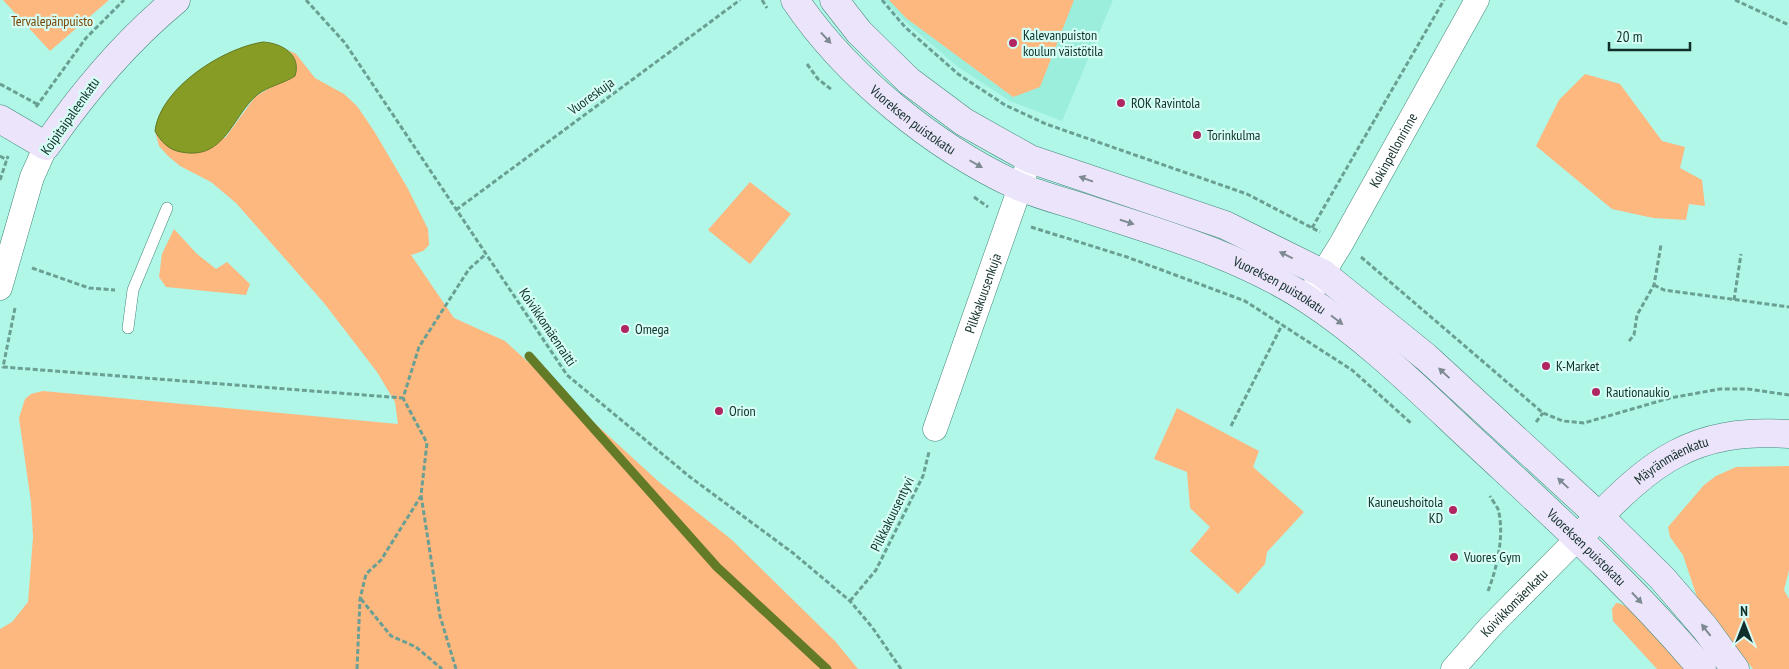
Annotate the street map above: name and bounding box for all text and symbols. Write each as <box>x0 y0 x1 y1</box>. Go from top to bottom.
park label: Tervalepänpuisto <box>11 12 93 30</box>
scale bar <box>1609 20 1690 52</box>
place label: Kalevanpuiston koulun väistötila <box>1023 26 1103 60</box>
text: 20 m <box>1616 27 1642 46</box>
one-way arrow <box>820 31 832 43</box>
marker: Kalevanpuiston koulun väistötila <box>1007 37 1019 49</box>
street label: Vuoreskuja <box>564 73 618 119</box>
street label: Koipitaipaleenkatu <box>37 74 103 158</box>
street label: Vuoreksen puistokatu <box>865 81 959 158</box>
place label: ROK Ravintola <box>1131 94 1200 112</box>
marker: ROK Ravintola <box>1115 97 1127 109</box>
street label: Kokinpellonrinne <box>1365 110 1421 191</box>
place label: Torinkulma <box>1207 126 1260 144</box>
marker: Torinkulma <box>1191 129 1203 141</box>
one-way arrow <box>970 159 983 168</box>
one-way arrow <box>1078 175 1093 183</box>
one-way arrow <box>1120 219 1135 226</box>
street label: Pilkkakuusenkuja <box>960 251 1005 336</box>
one-way arrow <box>1279 251 1294 259</box>
street label: Vuoreksen puistokatu <box>1230 252 1329 318</box>
street label: Koivikkomäenraitti <box>515 284 581 370</box>
one-way arrow <box>1330 315 1344 325</box>
place label: Omega <box>635 320 669 338</box>
marker: Omega <box>619 323 631 335</box>
place label: K-Market <box>1556 357 1600 375</box>
marker: K-Market <box>1540 360 1552 372</box>
one-way arrow <box>1438 367 1450 379</box>
place label: Rautionaukio <box>1606 383 1670 401</box>
marker: Rautionaukio <box>1590 386 1602 398</box>
place label: Orion <box>729 402 756 420</box>
marker: Orion <box>713 405 725 417</box>
street label: Mäyränmäenkatu <box>1630 432 1711 488</box>
street label: Pilkkakuusentyvi <box>866 474 918 554</box>
one-way arrow <box>1558 477 1570 489</box>
place label: Kauneushoitola KD <box>1368 493 1443 527</box>
marker: Kauneushoitola KD <box>1447 504 1459 516</box>
street label: Vuoreksen puistokatu <box>1542 504 1630 590</box>
place label: Vuores Gym <box>1463 548 1521 566</box>
marker: Vuores Gym <box>1448 551 1460 563</box>
street label: Koivikkomäenkatu <box>1477 565 1551 641</box>
one-way arrow <box>1631 591 1643 603</box>
north arrow <box>1719 599 1769 649</box>
text: N <box>1740 602 1748 620</box>
one-way arrow <box>1701 624 1712 637</box>

